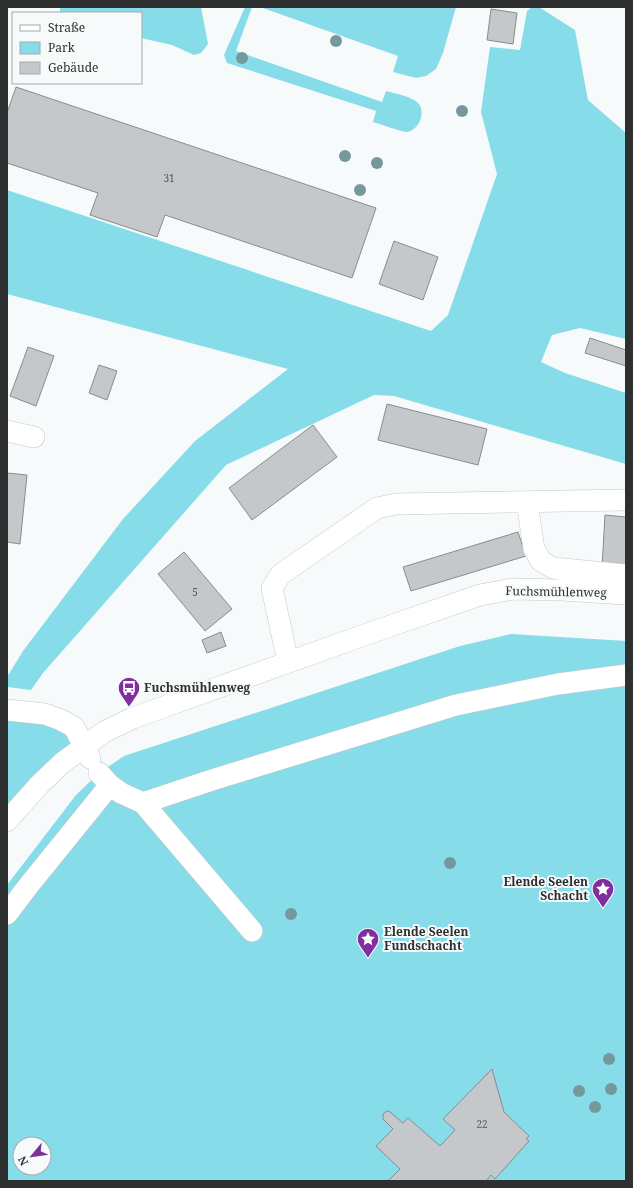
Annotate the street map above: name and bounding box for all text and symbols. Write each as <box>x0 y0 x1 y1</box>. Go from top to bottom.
legend <box>12 12 142 84</box>
text: Straße <box>48 19 85 36</box>
text: Park <box>48 39 76 56</box>
text: Gebäude <box>48 59 99 76</box>
house number: 31 <box>163 171 175 185</box>
street label: Fuchsmühlenweg <box>505 582 607 601</box>
house number: 5 <box>192 585 198 599</box>
bus stop icon: Fuchsmühlenweg <box>116 675 142 708</box>
place label: Fuchsmühlenweg <box>144 679 251 696</box>
place label: Elende Seelen Schacht <box>504 873 588 904</box>
place icon: Elende Seelen Schacht <box>590 876 616 909</box>
place label: Elende Seelen Fundschacht <box>384 923 468 954</box>
place icon: Elende Seelen Fundschacht <box>355 926 381 959</box>
house number: 22 <box>476 1117 488 1131</box>
north arrow <box>12 1136 52 1176</box>
text: N <box>14 1153 31 1169</box>

